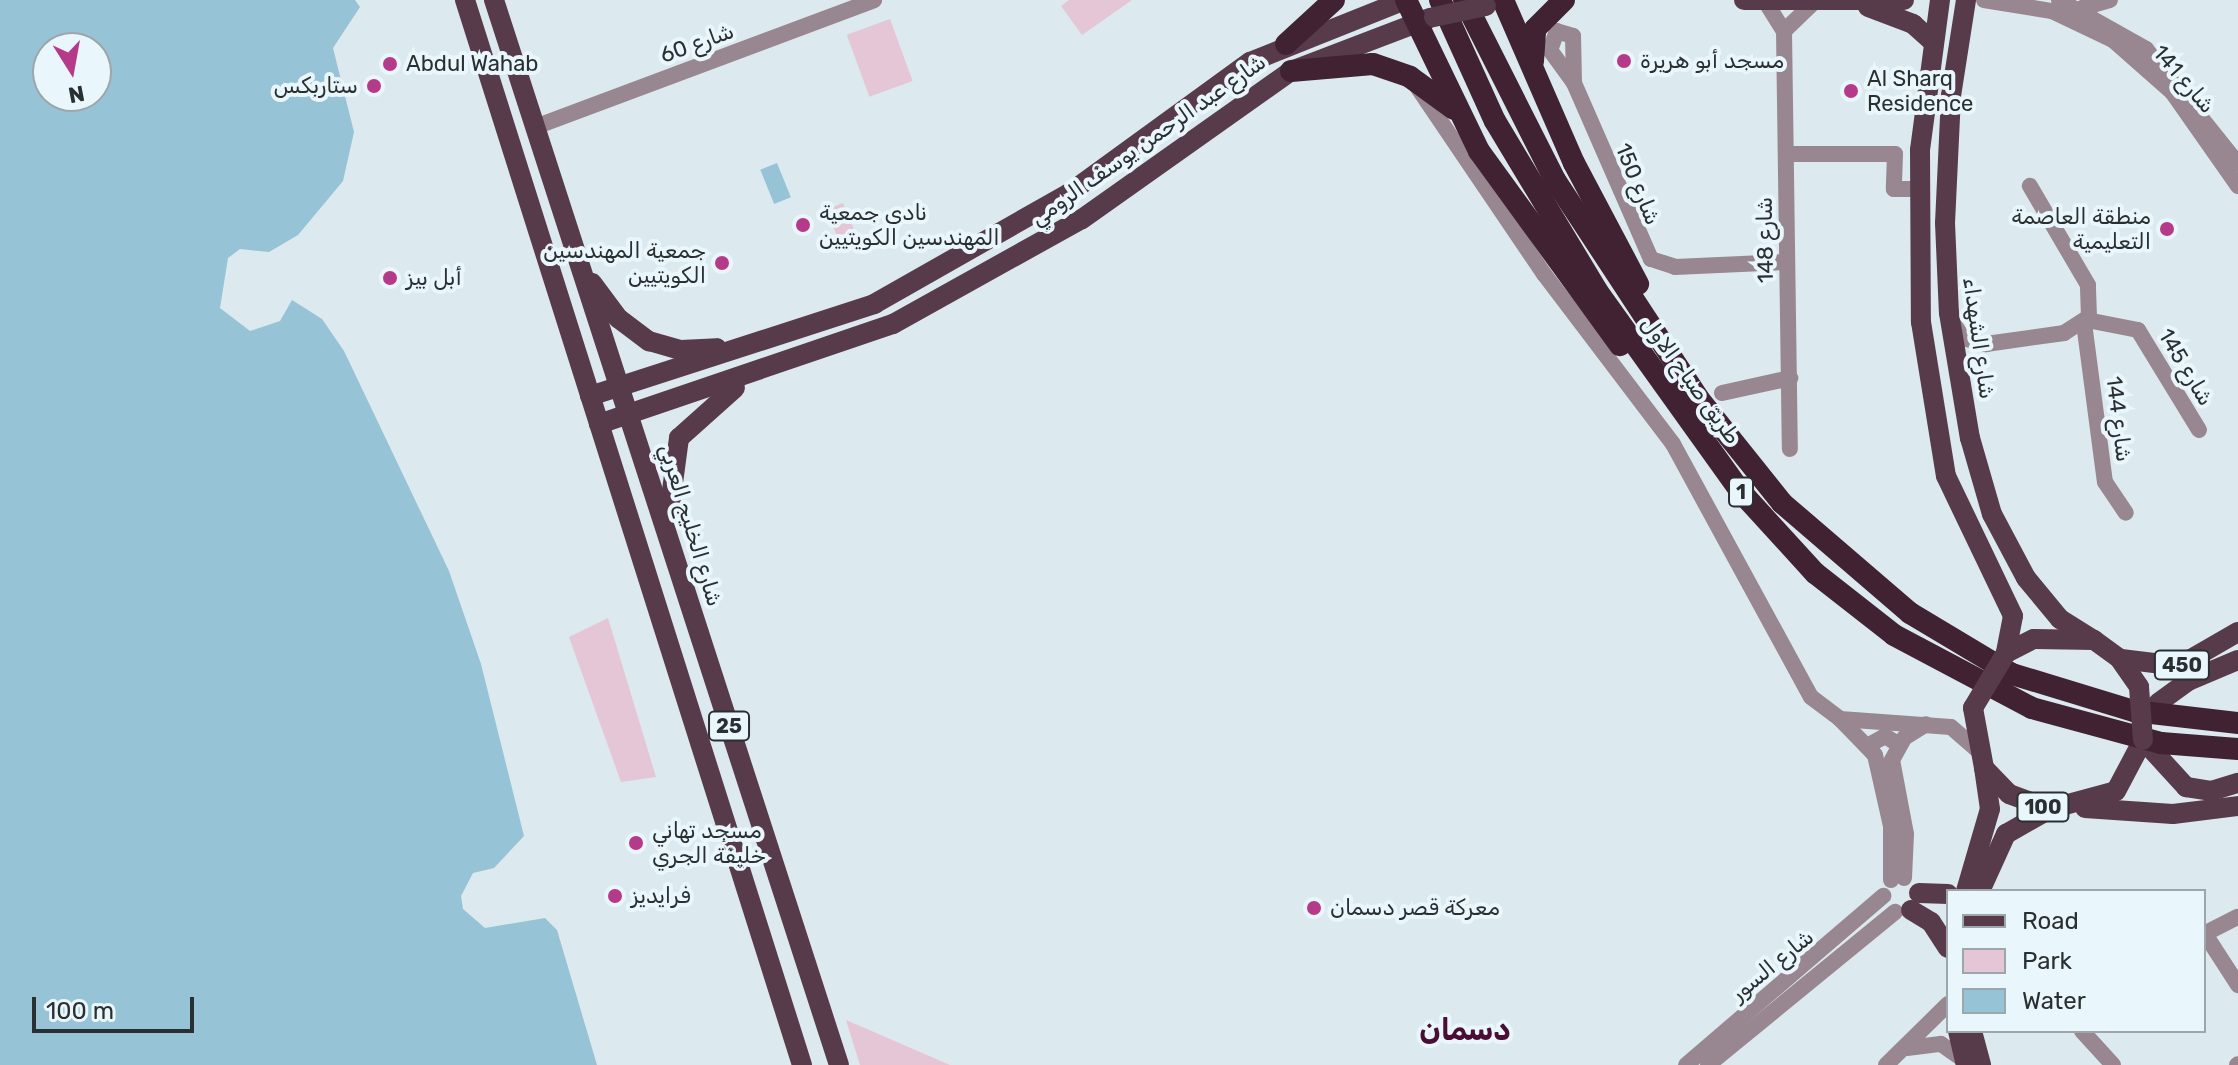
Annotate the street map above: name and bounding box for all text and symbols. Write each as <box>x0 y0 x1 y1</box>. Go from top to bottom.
street label: شارع 60 <box>657 18 737 68</box>
north arrow <box>32 32 112 112</box>
street label: شارع 141 <box>2147 40 2221 118</box>
place label: مسجد أبو هريرة <box>1640 48 1784 74</box>
street label: شارع عبد الرحمن يوسف الرومي <box>1025 49 1271 231</box>
place label: Abdul Wahab <box>406 51 539 77</box>
marker: مسجد أبو هريرة <box>1615 52 1633 70</box>
marker: Abdul Wahab <box>381 55 399 73</box>
place label: Al Sharq Residence <box>1867 65 1973 116</box>
place label: ستاربكس <box>274 73 358 99</box>
marker: ستاربكس <box>365 77 383 95</box>
text: N <box>66 79 87 109</box>
marker: Al Sharq Residence <box>1842 82 1860 100</box>
street label: شارع 150 <box>1610 139 1666 229</box>
street label: شارع 148 <box>1751 197 1779 283</box>
place label: نادي جمعية المهندسين الكويتيين <box>819 199 1000 250</box>
place label: منطقة العاصمة التعليمية <box>2011 203 2151 254</box>
marker: نادي جمعية المهندسين الكويتيين <box>794 216 812 234</box>
marker: منطقة العاصمة التعليمية <box>2158 220 2176 238</box>
place label: جمعية المهندسين الكويتيين <box>543 237 706 288</box>
marker: جمعية المهندسين الكويتيين <box>713 254 731 272</box>
place label: أبل بيز <box>406 265 462 291</box>
marker: أبل بيز <box>381 269 399 287</box>
street label: شارع الشهداء <box>1957 275 2001 401</box>
street label: طريق صباح الاول <box>1636 311 1746 449</box>
street label: شارع 145 <box>2153 324 2219 410</box>
street label: شارع 144 <box>2101 375 2137 463</box>
street label: شارع الخليج العربي <box>654 441 728 609</box>
road number: 1 <box>1727 476 1755 508</box>
road number: 450 <box>2152 649 2212 681</box>
road number: 25 <box>707 710 751 742</box>
road number: 100 <box>2015 791 2071 823</box>
place label: مسجد تهاني خليفة الجري <box>652 817 766 868</box>
marker: مسجد تهاني خليفة الجري <box>627 834 645 852</box>
place label: فرايديز <box>631 883 690 909</box>
marker: فرايديز <box>606 887 624 905</box>
legend <box>1946 889 2206 1033</box>
place label: معركة قصر دسمان <box>1330 895 1500 921</box>
marker: معركة قصر دسمان <box>1305 899 1323 917</box>
text: Road <box>2022 907 2079 935</box>
street label: شارع السور <box>1725 924 1819 1006</box>
text: Park <box>2022 947 2072 975</box>
scale bar <box>36 981 198 1031</box>
text: Water <box>2022 987 2086 1015</box>
text: 100 m <box>46 997 114 1025</box>
district label: دسمان <box>1419 1012 1511 1048</box>

